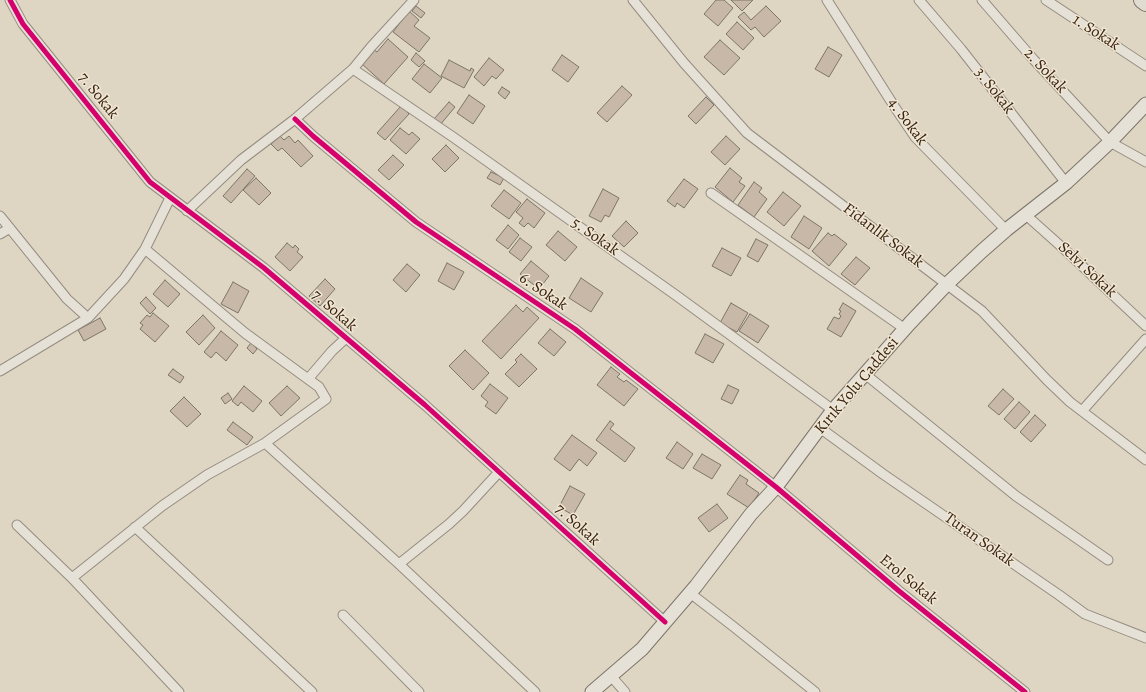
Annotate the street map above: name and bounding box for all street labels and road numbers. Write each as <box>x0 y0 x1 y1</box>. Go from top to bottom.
street label: 1. Sokak <box>1069 11 1123 55</box>
street label: 2. Sokak <box>1019 44 1071 98</box>
street label: 3. Sokak <box>970 64 1018 118</box>
street label: 7. Sokak <box>74 69 122 123</box>
street label: 4. Sokak <box>883 94 931 150</box>
street label: Fidanlık Sokak <box>839 199 927 273</box>
street label: 5. Sokak <box>567 214 623 260</box>
street label: Selvi Sokak <box>1054 238 1120 302</box>
street label: 6. Sokak <box>515 269 571 315</box>
street label: 7. Sokak <box>307 286 361 336</box>
street label: Kırık Yolu Caddesi <box>811 334 903 438</box>
street label: 7. Sokak <box>551 500 603 550</box>
street label: Turan Sokak <box>940 509 1018 571</box>
street label: Erol Sokak <box>875 551 941 609</box>

